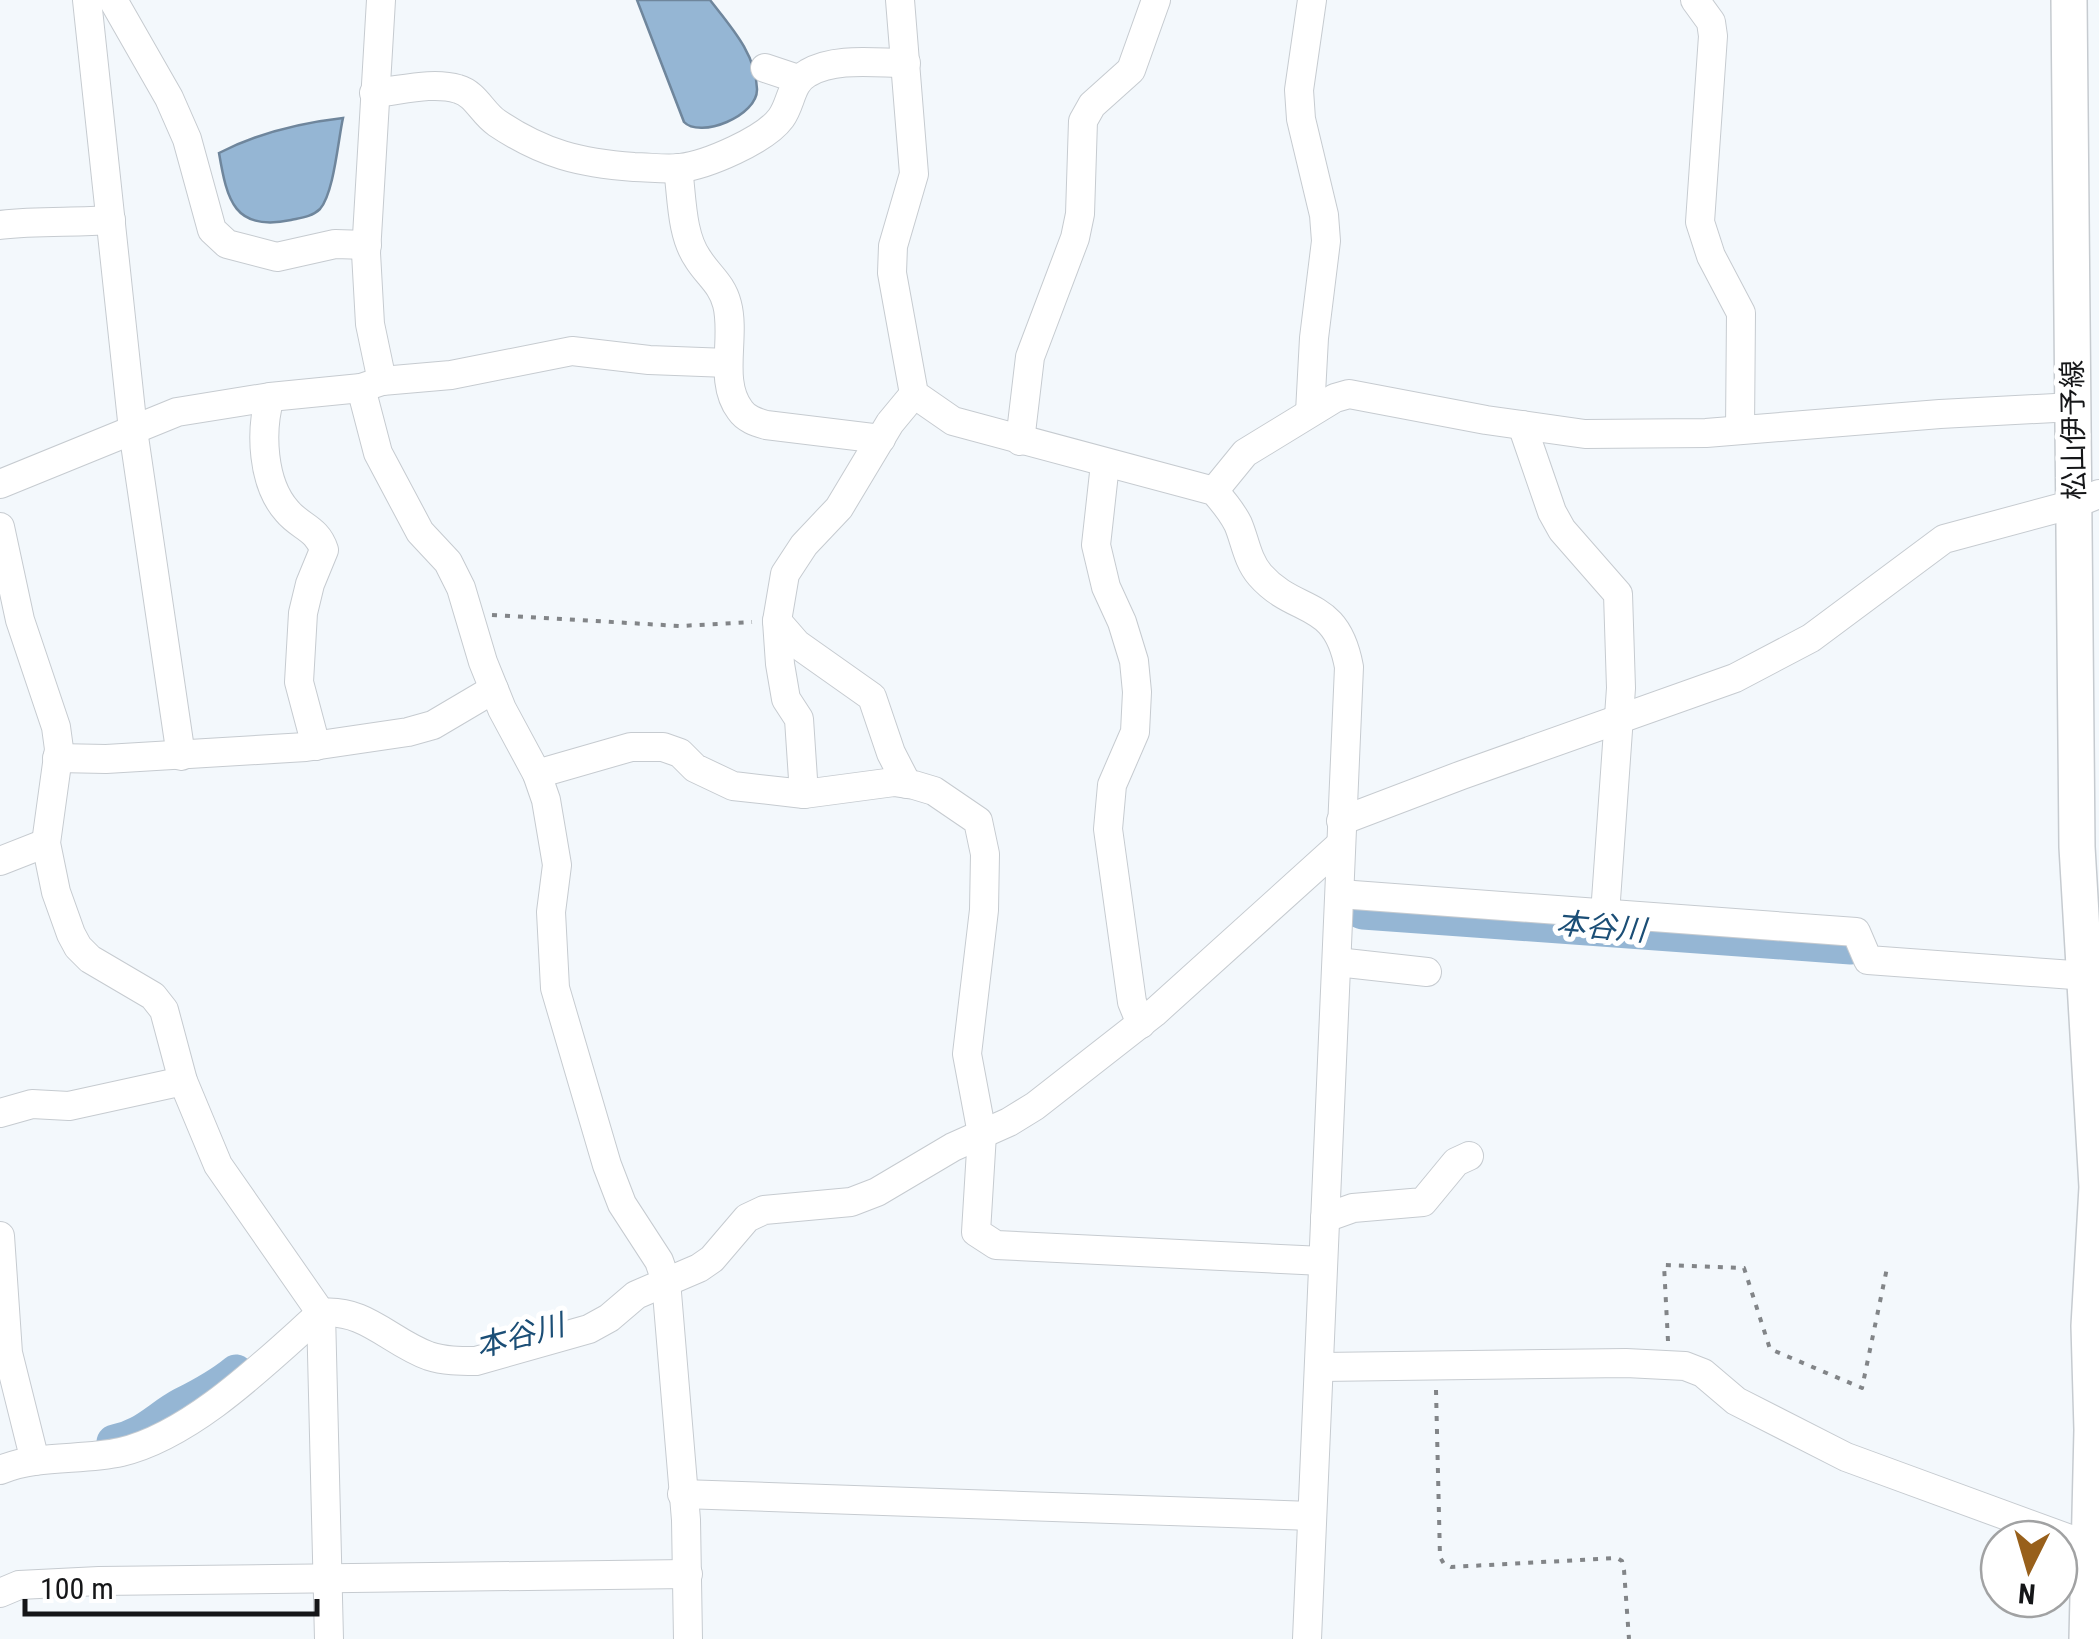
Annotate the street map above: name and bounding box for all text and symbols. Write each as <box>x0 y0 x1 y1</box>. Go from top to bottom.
street label: 松山伊予線 <box>2056 360 2091 500</box>
water label: 本谷川 <box>1555 905 1650 948</box>
water label: 本谷川 <box>472 1306 571 1364</box>
north arrow <box>1979 1519 2079 1619</box>
scale bar <box>25 1554 318 1616</box>
text: 100 m <box>40 1571 114 1606</box>
text: N <box>2017 1576 2037 1611</box>

